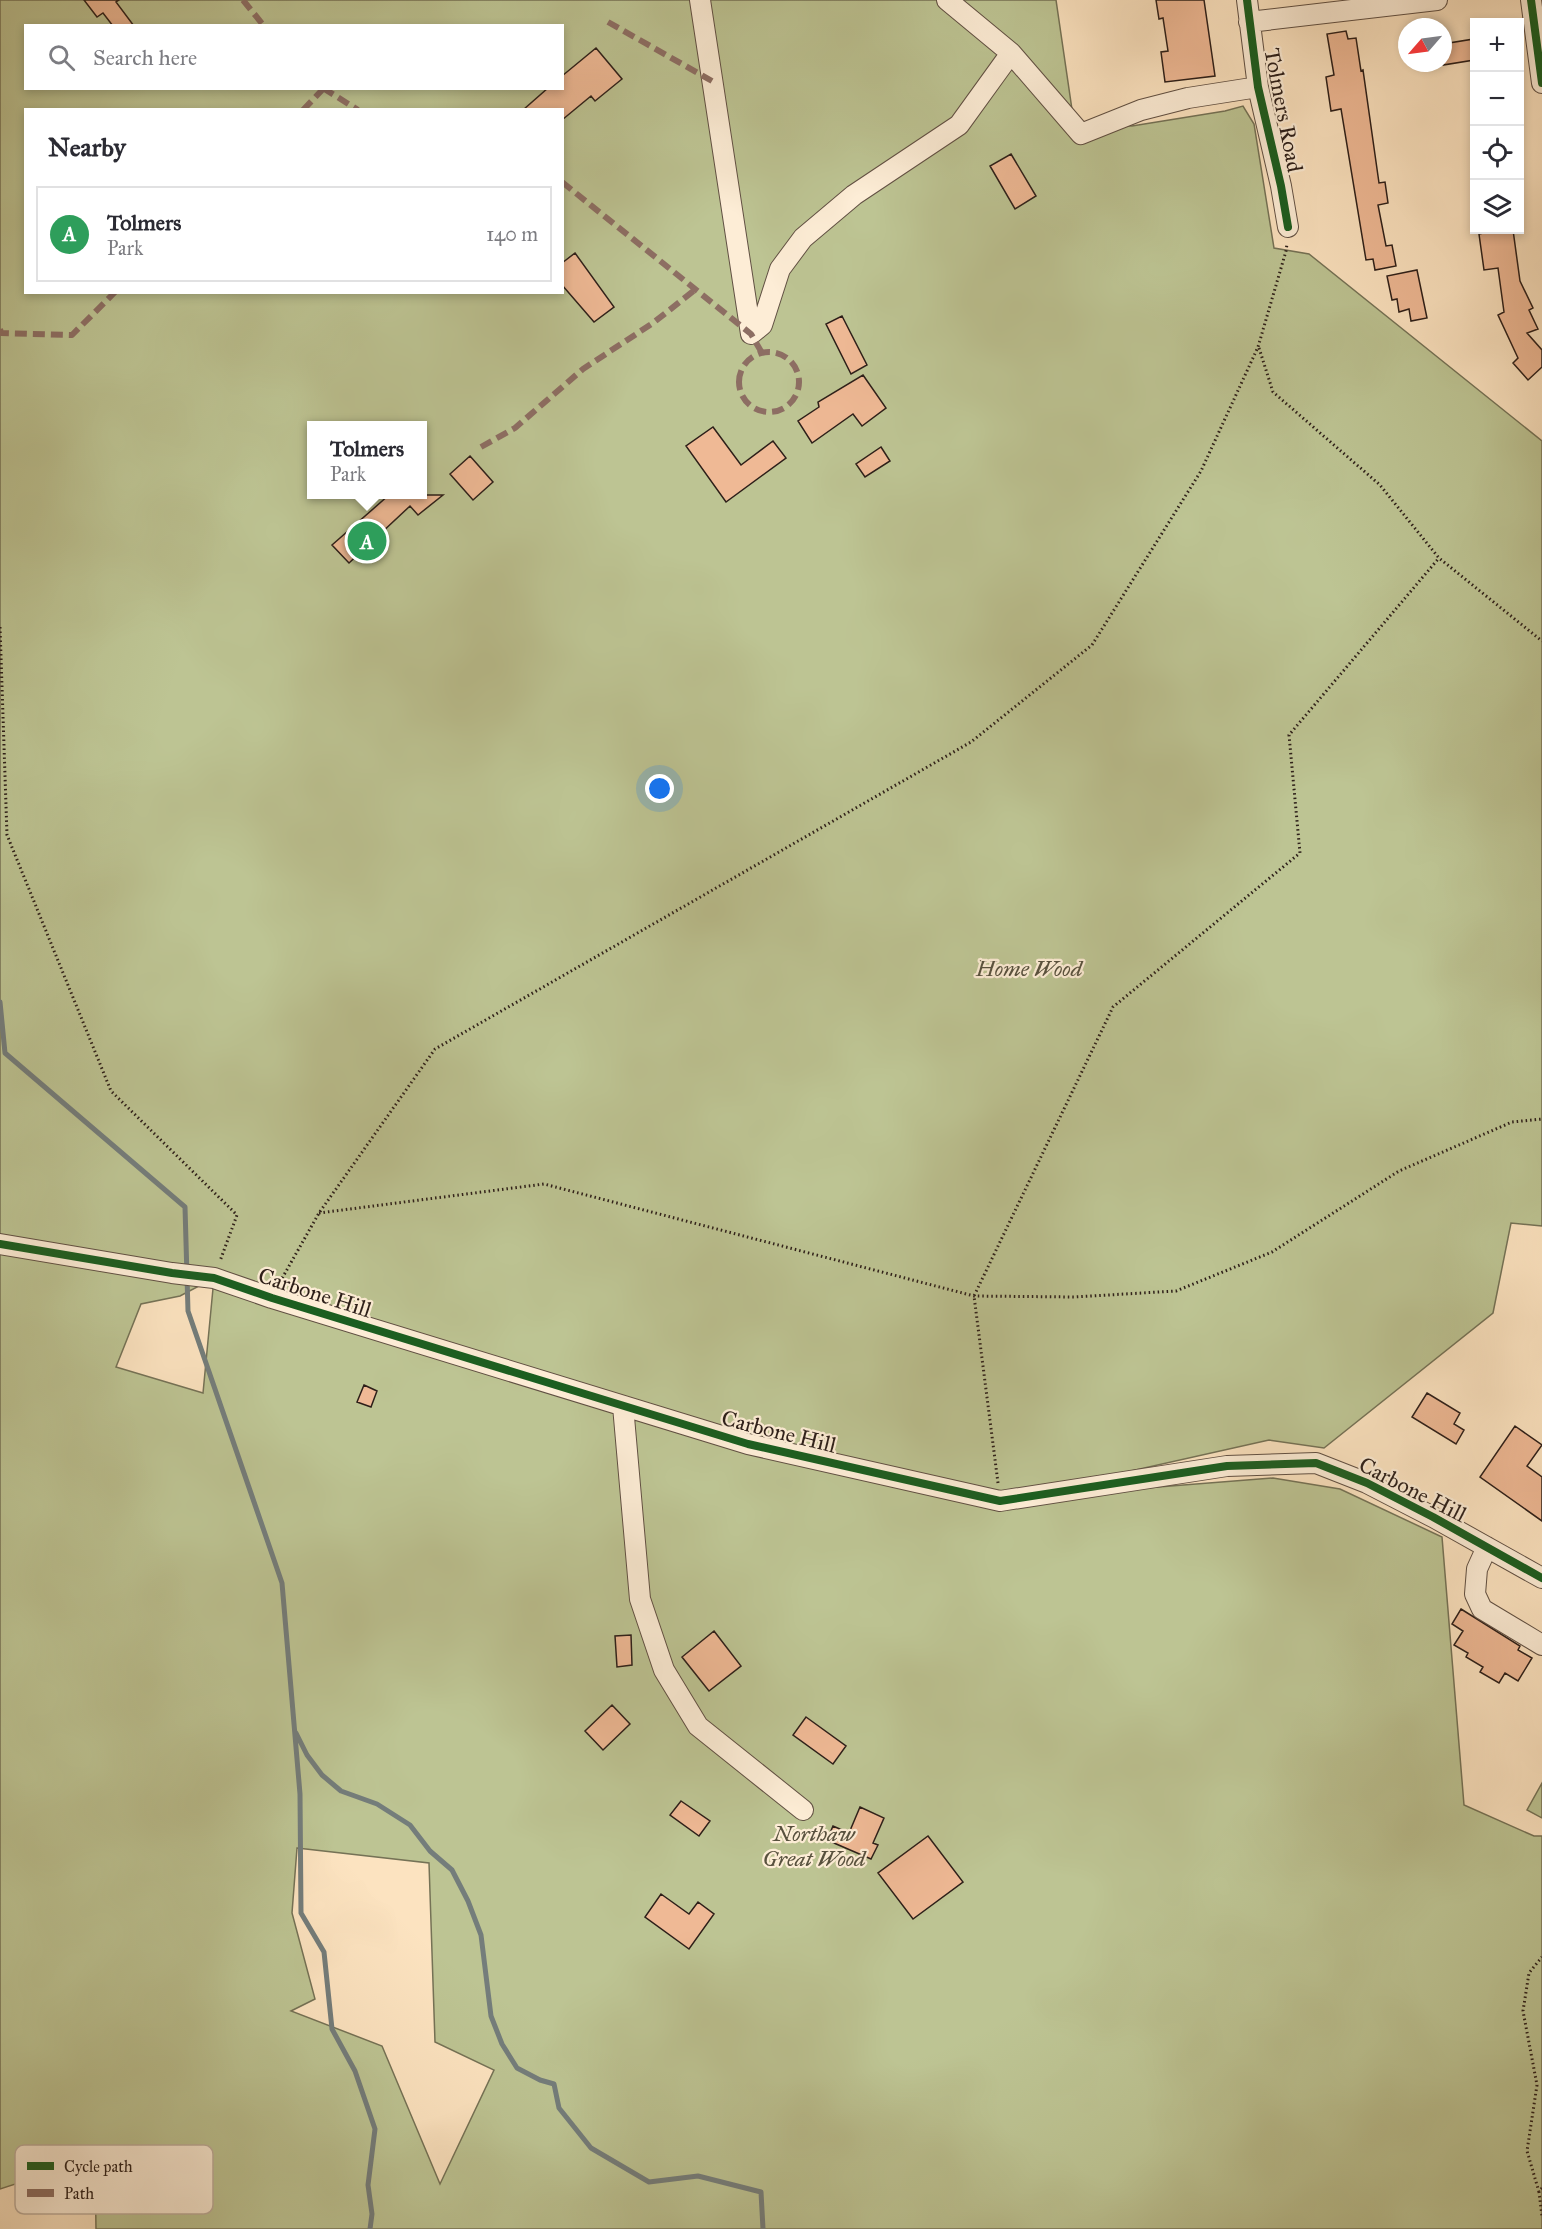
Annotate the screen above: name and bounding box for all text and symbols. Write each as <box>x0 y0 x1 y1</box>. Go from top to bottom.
north arrow <box>1398 18 1452 72</box>
map controls <box>1470 18 1524 234</box>
button: + <box>1470 18 1524 72</box>
search box <box>24 24 564 90</box>
icon: search <box>45 41 78 74</box>
text: Search here <box>93 44 197 71</box>
street label: Tolmers Road <box>1258 46 1309 174</box>
button: − <box>1470 72 1524 126</box>
button: locate <box>1470 126 1524 180</box>
text: Nearby <box>48 131 126 163</box>
button: layers <box>1470 180 1524 234</box>
text: Tolmers <box>107 209 181 236</box>
text: A <box>63 222 76 246</box>
text: 140 m <box>486 222 538 246</box>
text: Park <box>107 236 143 260</box>
popup <box>307 421 427 499</box>
text: Tolmers <box>330 435 404 462</box>
text: Park <box>330 462 366 486</box>
pin: A <box>348 518 386 564</box>
your location <box>645 774 674 803</box>
park label: Home Wood <box>975 955 1084 982</box>
street label: Carbone Hill <box>255 1262 375 1323</box>
street label: Carbone Hill <box>719 1404 839 1459</box>
street label: Carbone Hill <box>1354 1451 1471 1528</box>
park label: Northaw Great Wood <box>762 1820 867 1872</box>
legend <box>15 2145 213 2214</box>
text: Cycle path <box>64 2157 133 2176</box>
text: Path <box>64 2184 94 2203</box>

